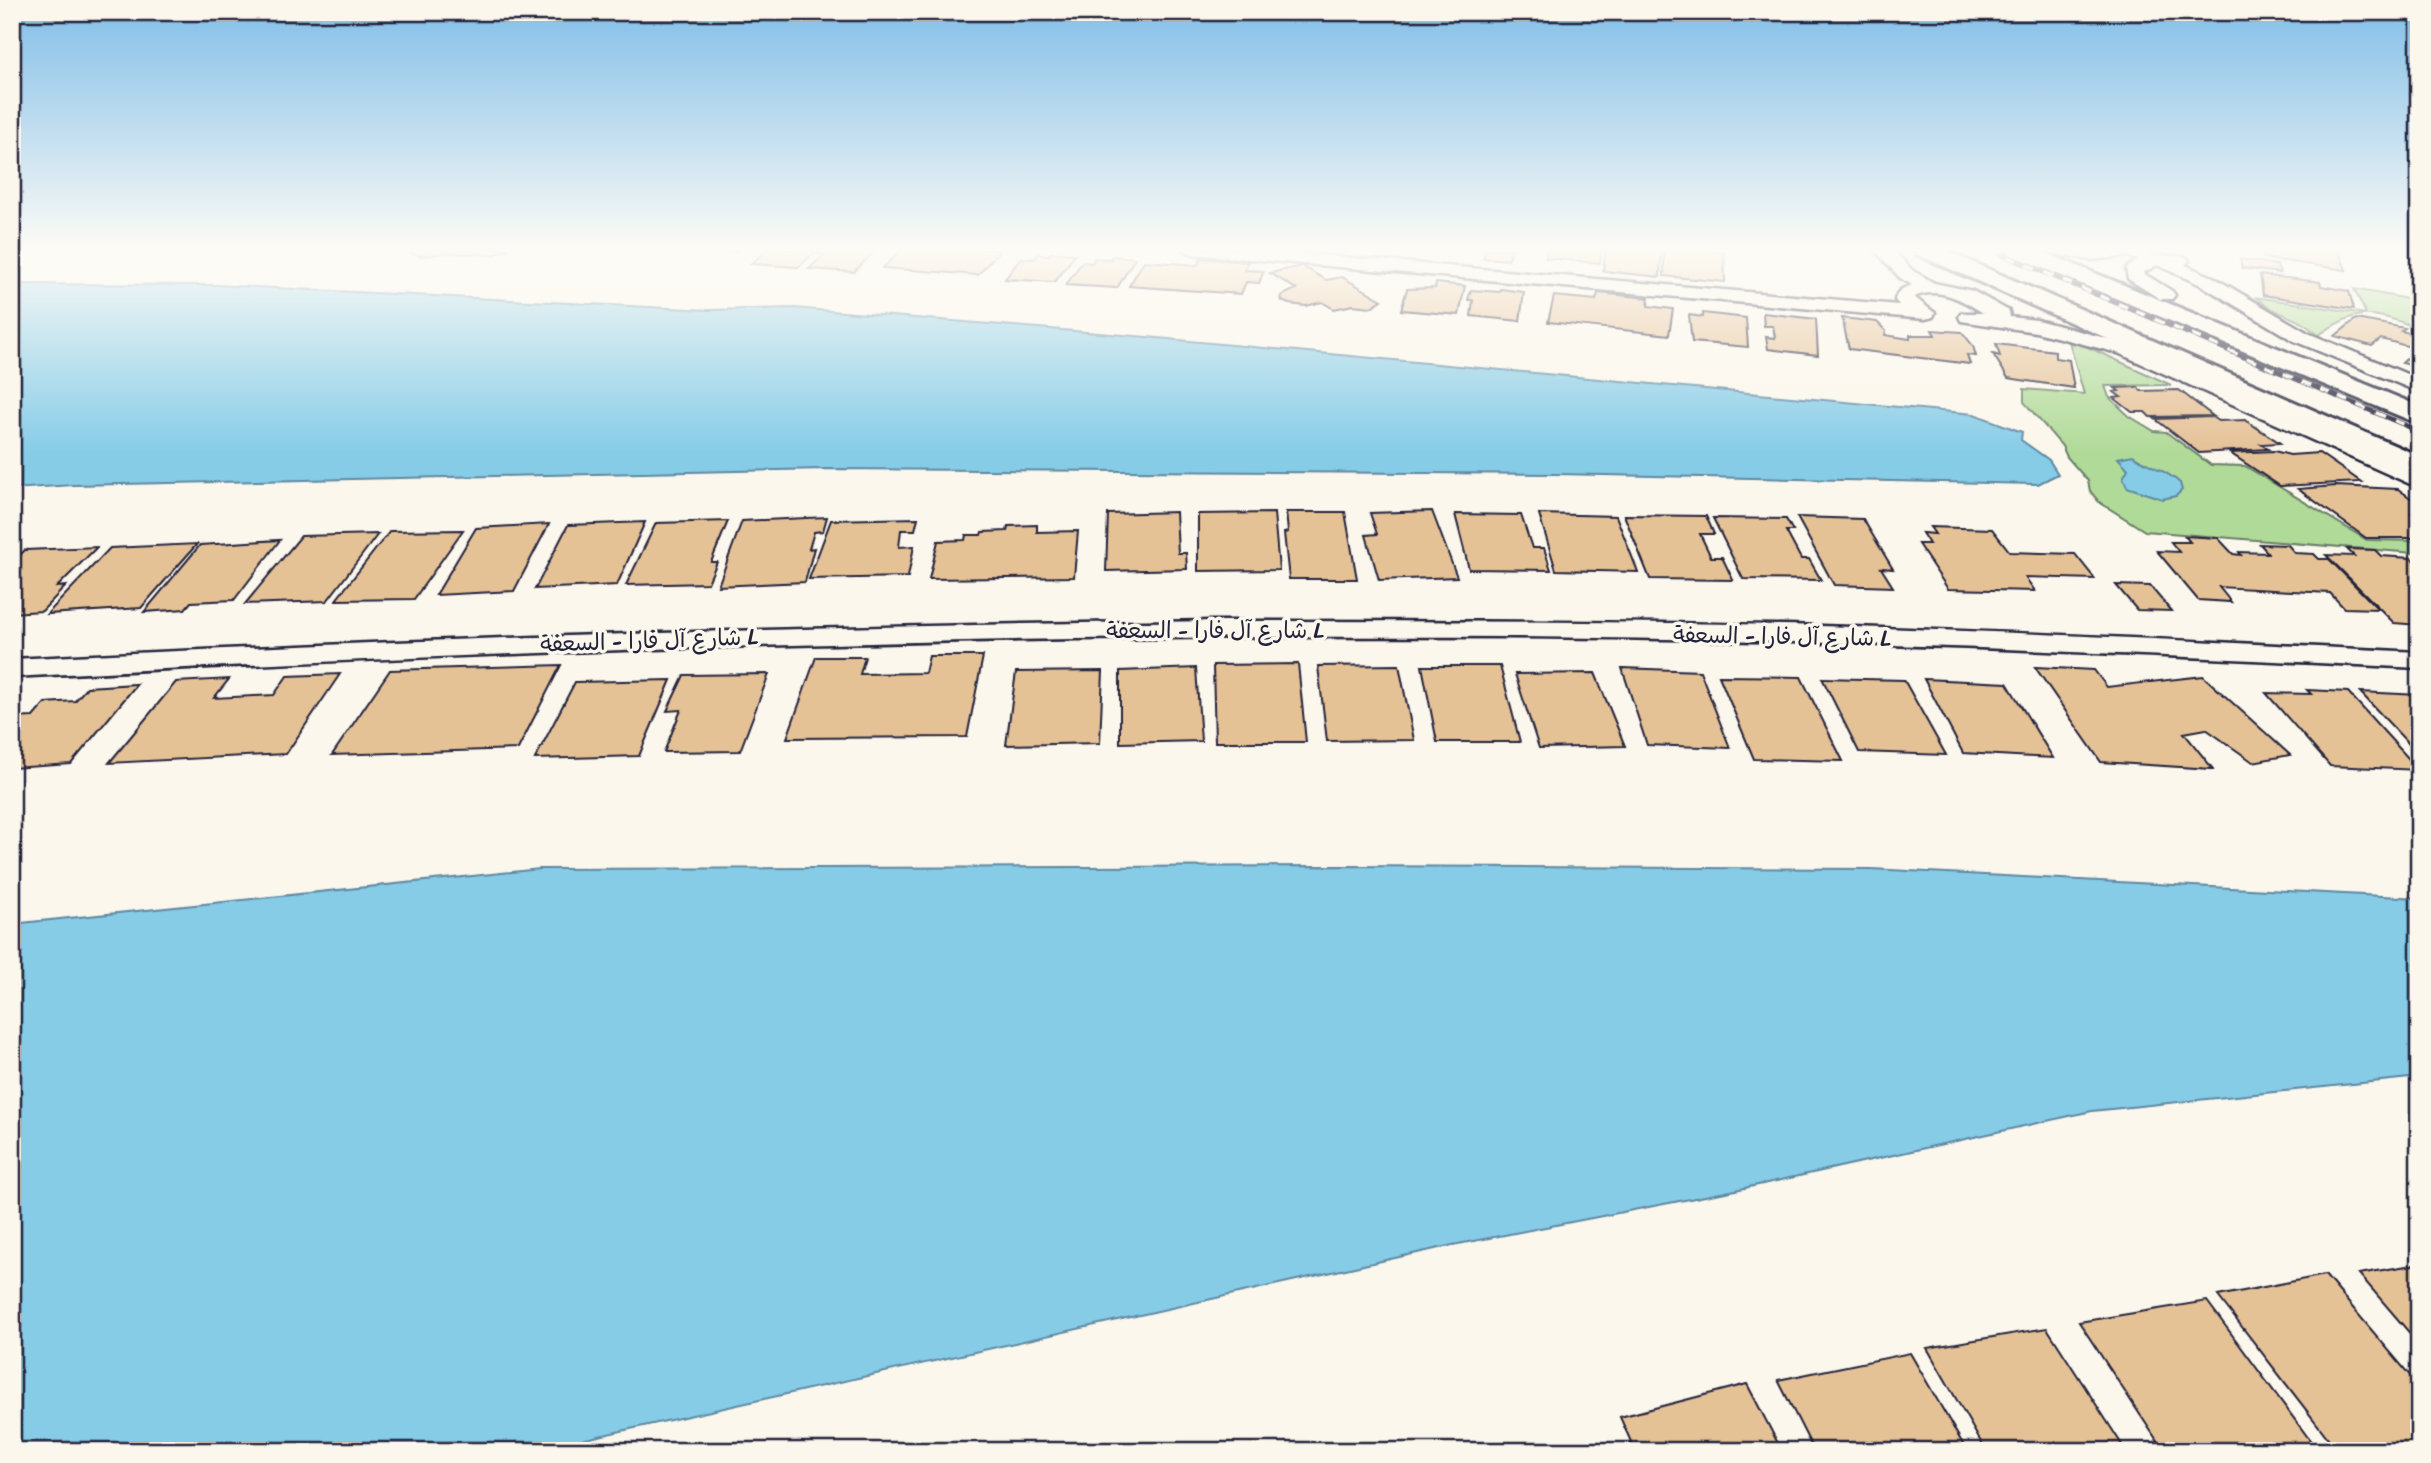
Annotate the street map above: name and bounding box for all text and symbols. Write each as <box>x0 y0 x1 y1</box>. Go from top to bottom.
street label: شارع آل فارا - السعفة L <box>1106 610 1324 651</box>
street label: شارع آل فارا - السعفة L <box>1673 614 1892 659</box>
street label: شارع آل فارا - السعفة L <box>540 616 759 665</box>

